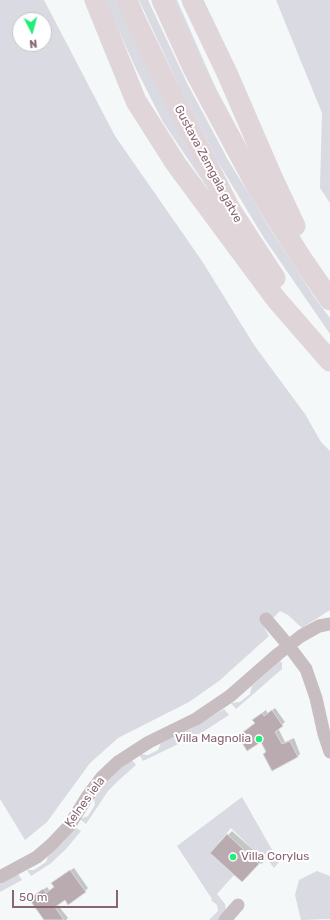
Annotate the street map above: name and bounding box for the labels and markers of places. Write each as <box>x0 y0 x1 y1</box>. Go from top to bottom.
place label: Villa Magnolia <box>175 732 251 746</box>
marker: Villa Magnolia <box>254 734 264 744</box>
place label: Villa Corylus <box>241 850 309 864</box>
marker: Villa Corylus <box>228 852 238 862</box>

